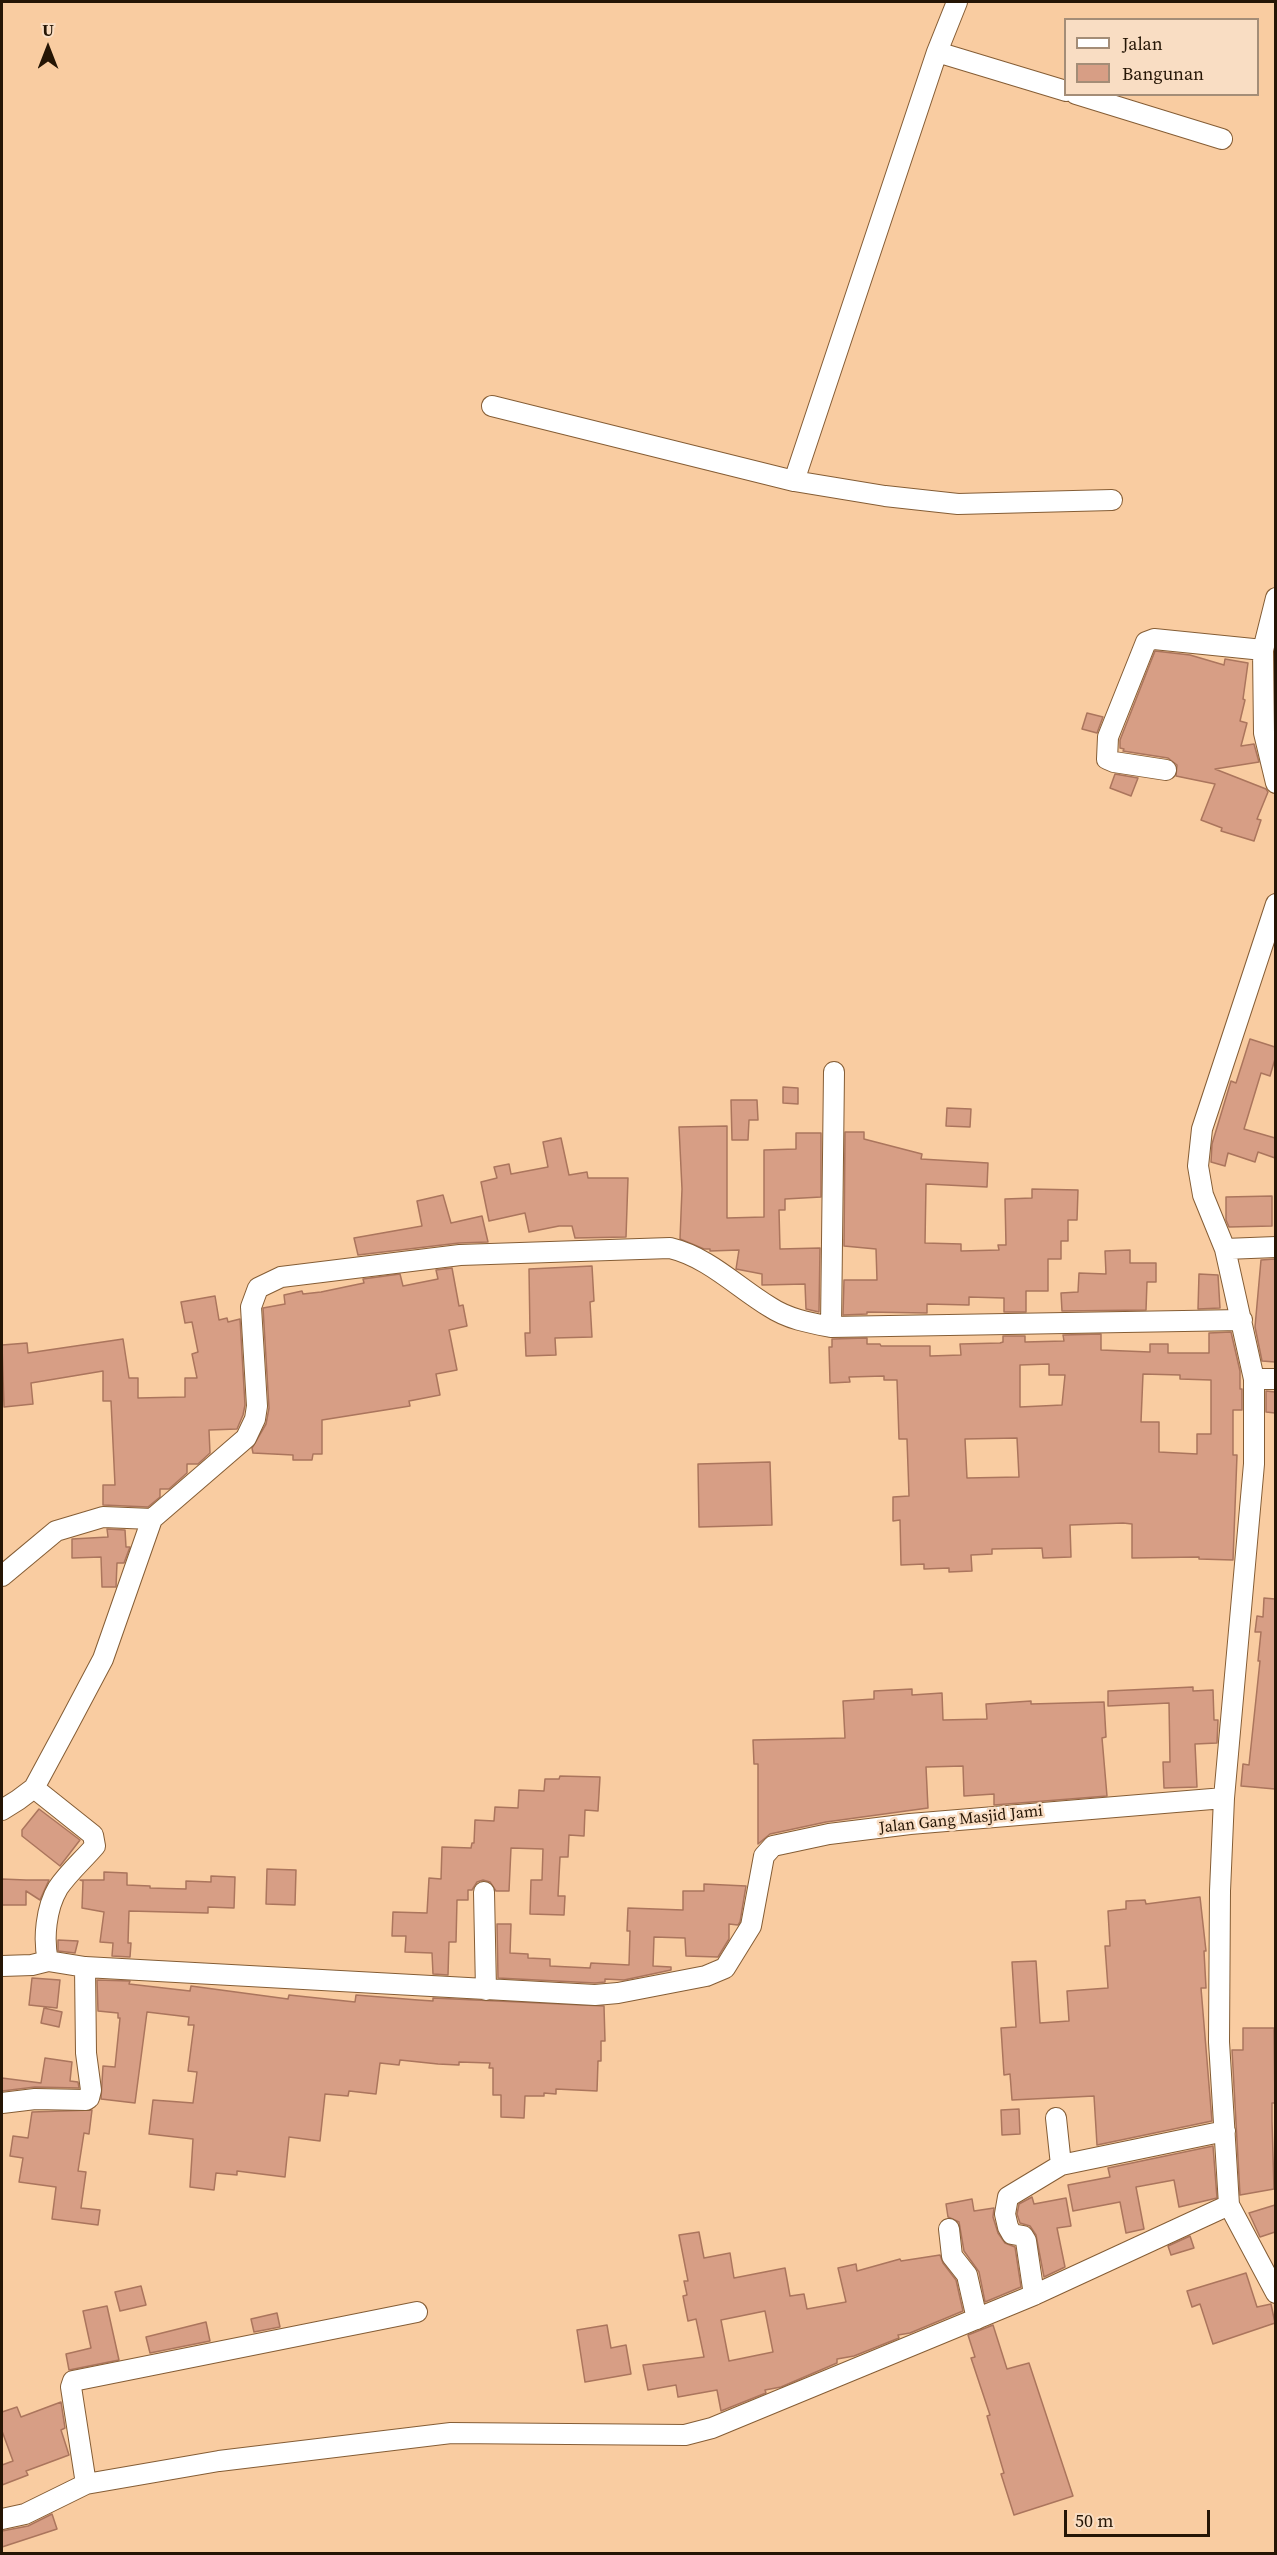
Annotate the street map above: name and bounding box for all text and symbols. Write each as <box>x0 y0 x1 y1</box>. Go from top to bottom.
north arrow <box>18 18 78 78</box>
legend <box>1064 18 1259 96</box>
text: U <box>42 19 54 41</box>
text: Jalan <box>1122 31 1163 56</box>
text: Bangunan <box>1122 61 1204 86</box>
street label: Jalan Gang Masjid Jami <box>878 1802 1044 1838</box>
scale bar <box>1067 2498 1212 2536</box>
text: 50 m <box>1075 2508 1113 2533</box>

